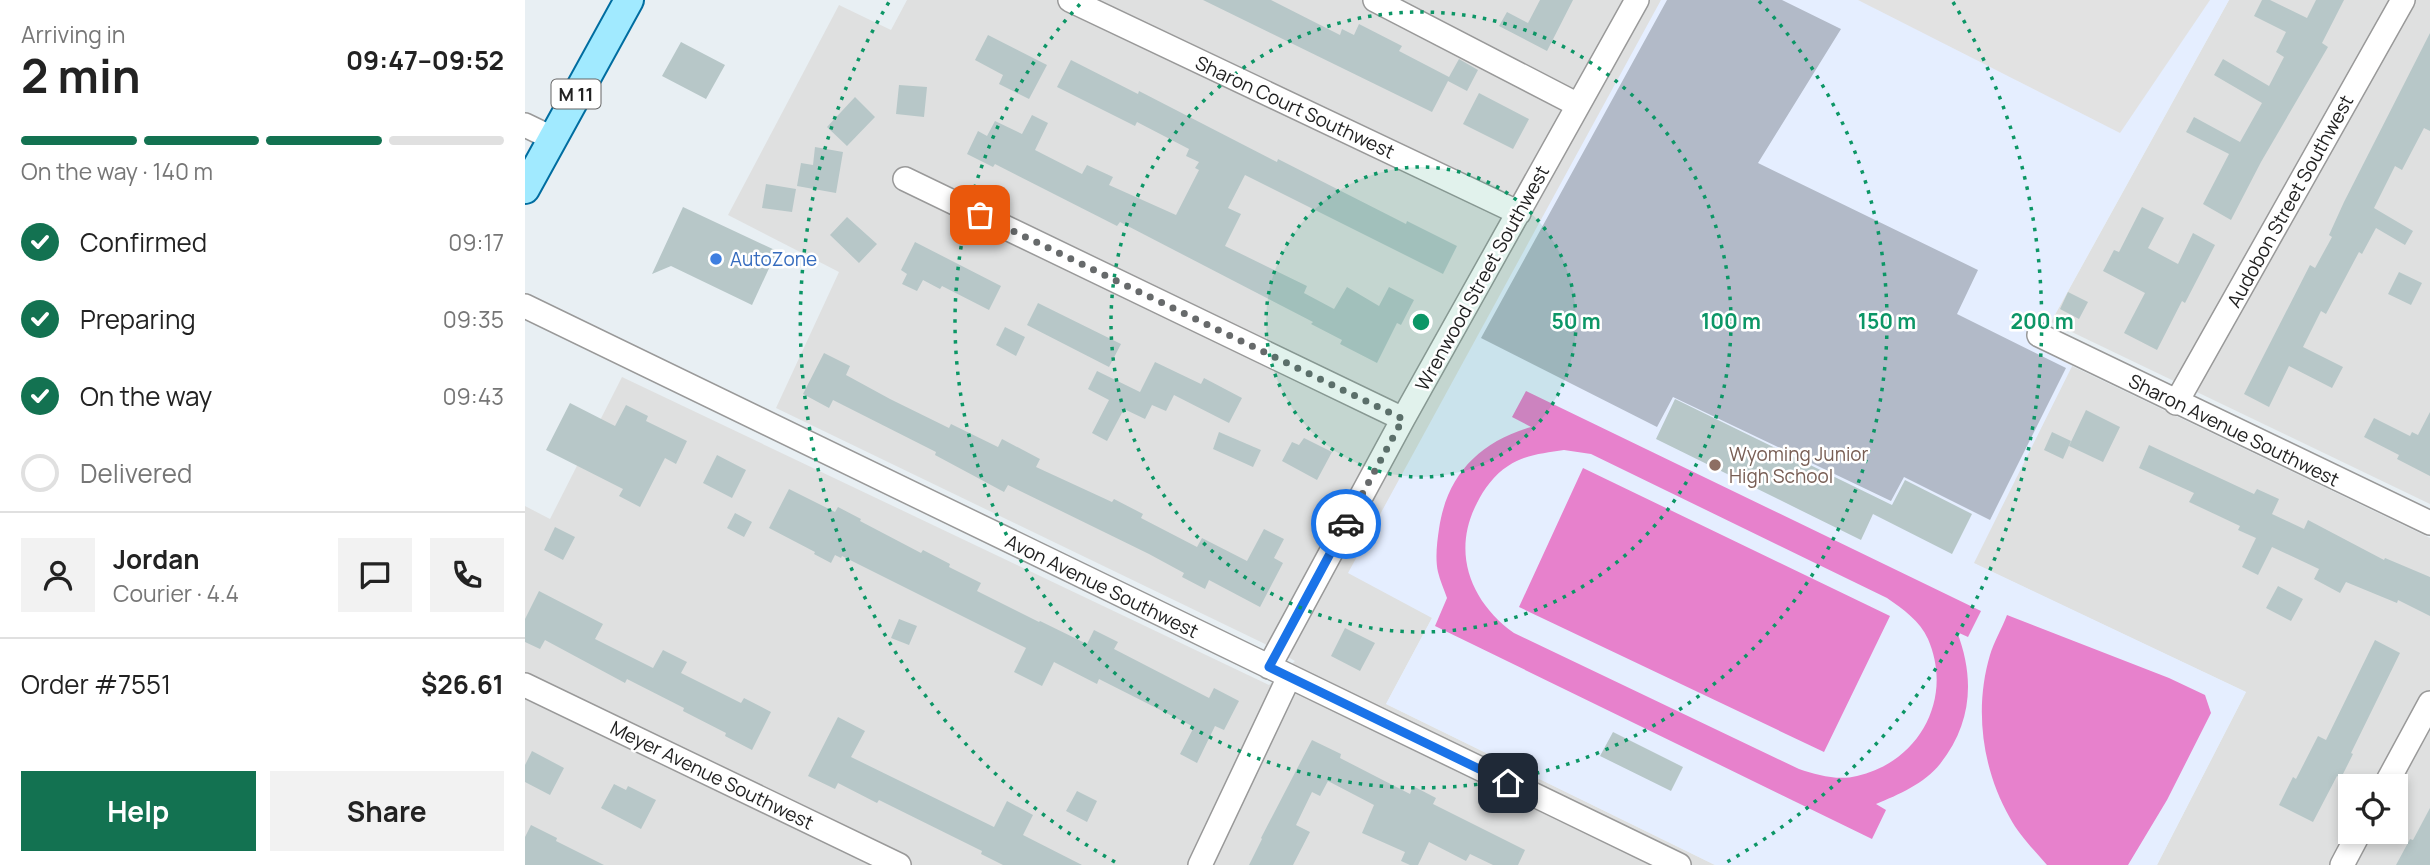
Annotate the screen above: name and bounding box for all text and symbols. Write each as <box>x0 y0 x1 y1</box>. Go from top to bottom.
text: Arriving in <box>21 18 126 50</box>
text: 09:47–09:52 <box>346 42 504 78</box>
text: 2 min <box>21 44 141 107</box>
street label: Sharon Court Southwest <box>1191 49 1399 165</box>
road number: M 11 <box>551 80 601 108</box>
street label: Audobon Street Southwest <box>2221 90 2359 312</box>
text: On the way · 140 m <box>21 155 213 187</box>
street label: Wrenwood Street Southwest <box>1409 161 1555 395</box>
pin <box>950 185 1010 245</box>
icon: bag <box>961 196 999 234</box>
icon: check <box>21 223 59 261</box>
text: Confirmed <box>80 224 207 260</box>
text: 09:17 <box>448 226 504 258</box>
place label: AutoZone <box>730 246 817 272</box>
marker: AutoZone <box>708 251 724 267</box>
icon: check <box>21 300 59 338</box>
text: Preparing <box>80 301 196 337</box>
text: 09:35 <box>443 303 504 335</box>
text: 50 m <box>1551 307 1601 335</box>
text: 100 m <box>1701 307 1761 335</box>
text: 150 m <box>1858 307 1916 335</box>
text: 200 m <box>2010 307 2074 335</box>
centre of rings <box>1409 310 1433 334</box>
street label: Sharon Avenue Southwest <box>2124 368 2344 492</box>
icon: check <box>21 377 59 415</box>
text: On the way <box>80 378 212 414</box>
text: 09:43 <box>443 380 504 412</box>
place label: Wyoming Junior High School <box>1729 441 1869 489</box>
text: Delivered <box>80 455 192 491</box>
marker: Wyoming Junior High School <box>1707 457 1723 473</box>
courier <box>1311 489 1381 559</box>
icon: car <box>1327 505 1365 543</box>
street label: Avon Avenue Southwest <box>1001 528 1203 644</box>
button: person <box>21 538 95 612</box>
button: chat <box>338 538 412 612</box>
button: phone <box>430 538 504 612</box>
text: Jordan <box>113 541 199 577</box>
text: Courier · 4.4 <box>113 577 239 609</box>
text: Order #7551 <box>21 666 171 702</box>
text: $26.61 <box>421 666 504 702</box>
street label: Meyer Avenue Southwest <box>606 714 818 836</box>
pin <box>1478 753 1538 813</box>
icon: home <box>1489 764 1527 802</box>
button: Help <box>21 771 256 851</box>
button: Share <box>270 771 504 851</box>
map controls <box>2338 774 2408 844</box>
button: locate <box>2338 774 2408 844</box>

